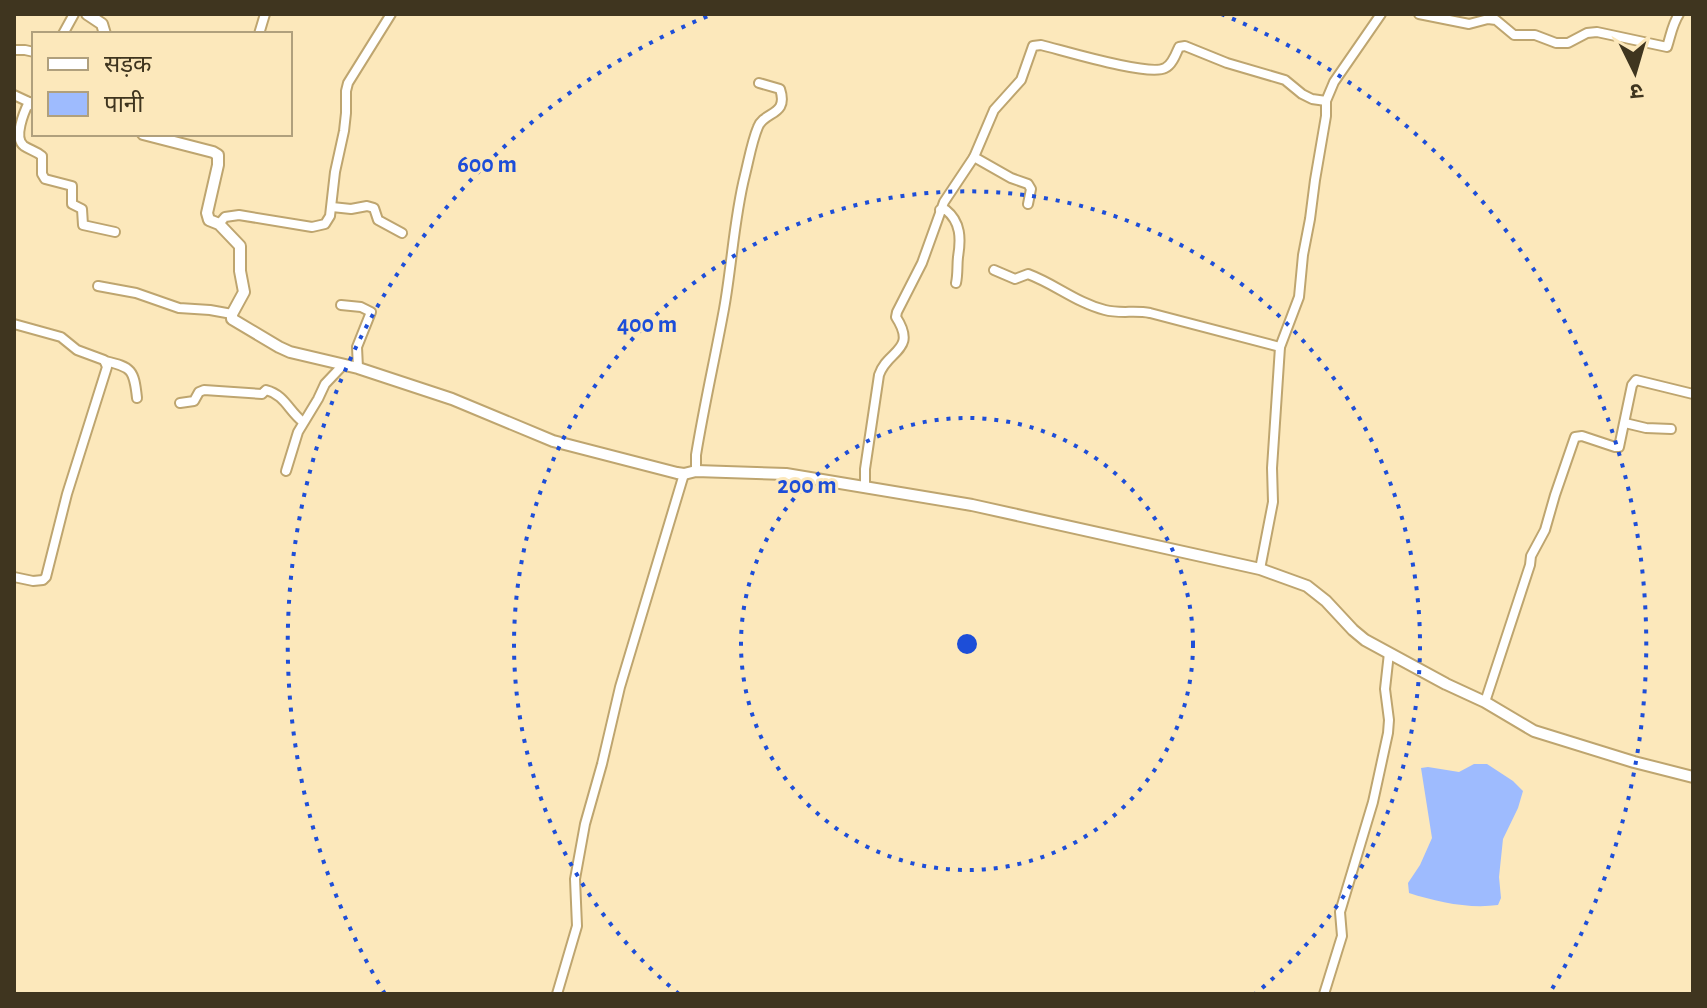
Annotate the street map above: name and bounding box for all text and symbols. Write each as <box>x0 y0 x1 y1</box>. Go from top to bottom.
legend <box>32 32 292 136</box>
north arrow <box>1595 32 1675 112</box>
text: सड़क <box>104 53 152 77</box>
text: उ <box>1628 79 1644 103</box>
text: पानी <box>104 90 144 117</box>
text: 600 m <box>457 153 517 177</box>
text: 400 m <box>617 313 677 337</box>
text: 200 m <box>777 474 837 498</box>
centre of rings <box>953 630 981 658</box>

